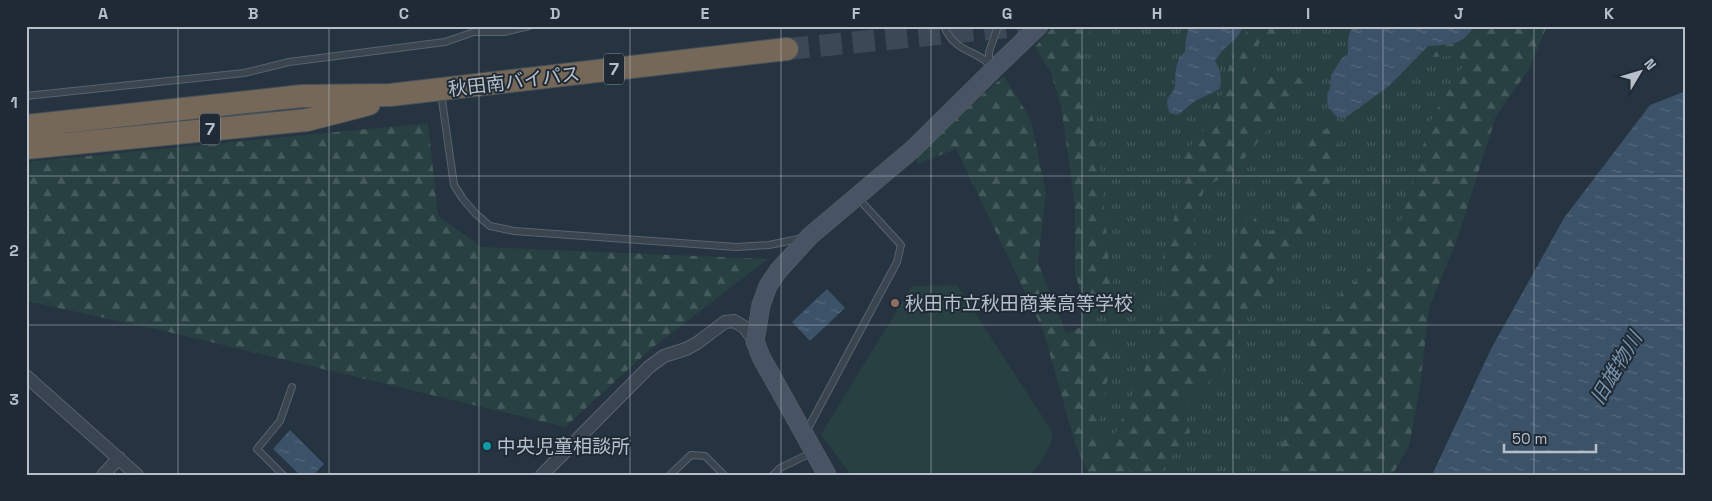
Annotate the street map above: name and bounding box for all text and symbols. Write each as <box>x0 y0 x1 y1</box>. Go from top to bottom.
text: A <box>98 3 108 24</box>
text: B <box>248 3 258 24</box>
text: C <box>399 3 409 24</box>
text: D <box>550 3 560 24</box>
text: E <box>701 3 710 24</box>
text: F <box>852 3 861 24</box>
text: G <box>1002 3 1012 24</box>
text: H <box>1152 3 1162 24</box>
text: I <box>1306 3 1310 24</box>
text: J <box>1454 3 1464 24</box>
text: K <box>1604 3 1614 24</box>
north arrow <box>1614 48 1664 98</box>
road number: 7 <box>604 54 624 85</box>
text: N <box>1640 55 1660 73</box>
street label: 秋田南バイパス <box>447 61 581 102</box>
text: 1 <box>10 92 18 113</box>
road number: 7 <box>200 114 220 144</box>
text: 2 <box>9 240 19 261</box>
place label: 秋田市立秋田商業高等学校 <box>905 291 1133 316</box>
marker: 秋田市立秋田商業高等学校 <box>889 297 901 309</box>
water label: 旧雄物川 <box>1584 325 1649 409</box>
text: 3 <box>9 389 19 410</box>
scale bar <box>1504 421 1597 453</box>
text: 50 m <box>1512 429 1547 448</box>
place label: 中央児童相談所 <box>497 434 630 459</box>
marker: 中央児童相談所 <box>481 440 493 452</box>

